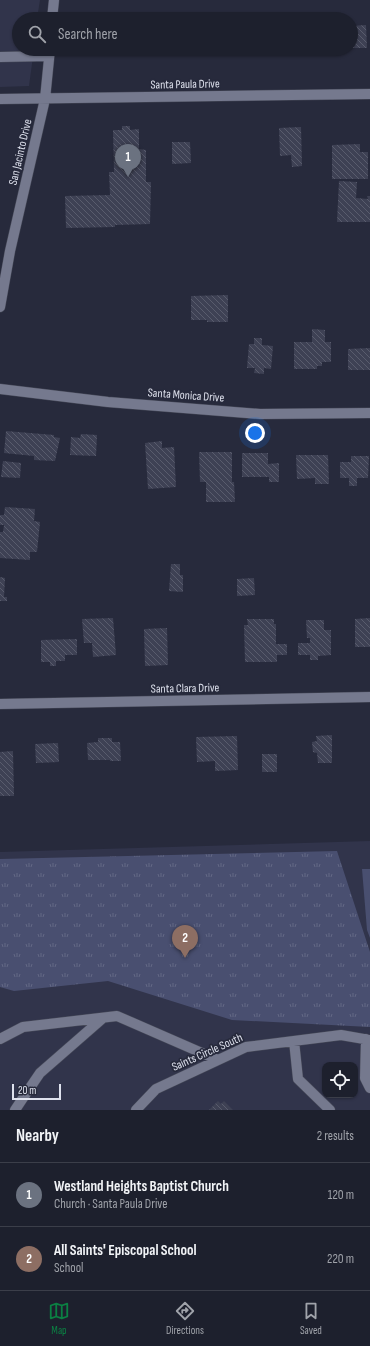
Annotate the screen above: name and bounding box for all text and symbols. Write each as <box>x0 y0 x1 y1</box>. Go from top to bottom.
search box <box>12 12 358 56</box>
icon: search <box>26 23 48 45</box>
text: Search here <box>58 25 118 44</box>
street label: Santa Paula Drive <box>150 76 220 93</box>
street label: San Jacinto Drive <box>6 117 35 187</box>
pin: 1 <box>115 144 141 177</box>
street label: Santa Monica Drive <box>147 385 225 406</box>
your location <box>245 423 265 443</box>
street label: Santa Clara Drive <box>151 680 220 697</box>
pin: 2 <box>172 925 198 958</box>
street label: Saints Circle South <box>169 1030 245 1075</box>
map controls <box>322 1062 358 1098</box>
button: locate <box>322 1062 358 1098</box>
scale bar <box>12 1082 61 1101</box>
text: 20 m <box>18 1084 36 1097</box>
text: Nearby <box>16 1126 59 1146</box>
text: 2 results <box>317 1128 354 1144</box>
text: Westland Heights Baptist Church <box>54 1177 229 1196</box>
text: 1 <box>26 1187 32 1203</box>
text: 120 m <box>328 1187 354 1203</box>
text: Church · Santa Paula Drive <box>54 1196 167 1212</box>
text: All Saints' Episcopal School <box>54 1241 197 1260</box>
text: 2 <box>26 1251 32 1267</box>
text: 220 m <box>327 1251 354 1267</box>
text: School <box>54 1260 84 1276</box>
tab: Map <box>48 1300 70 1337</box>
tab: Directions <box>166 1300 204 1337</box>
tab: Saved <box>300 1300 322 1337</box>

